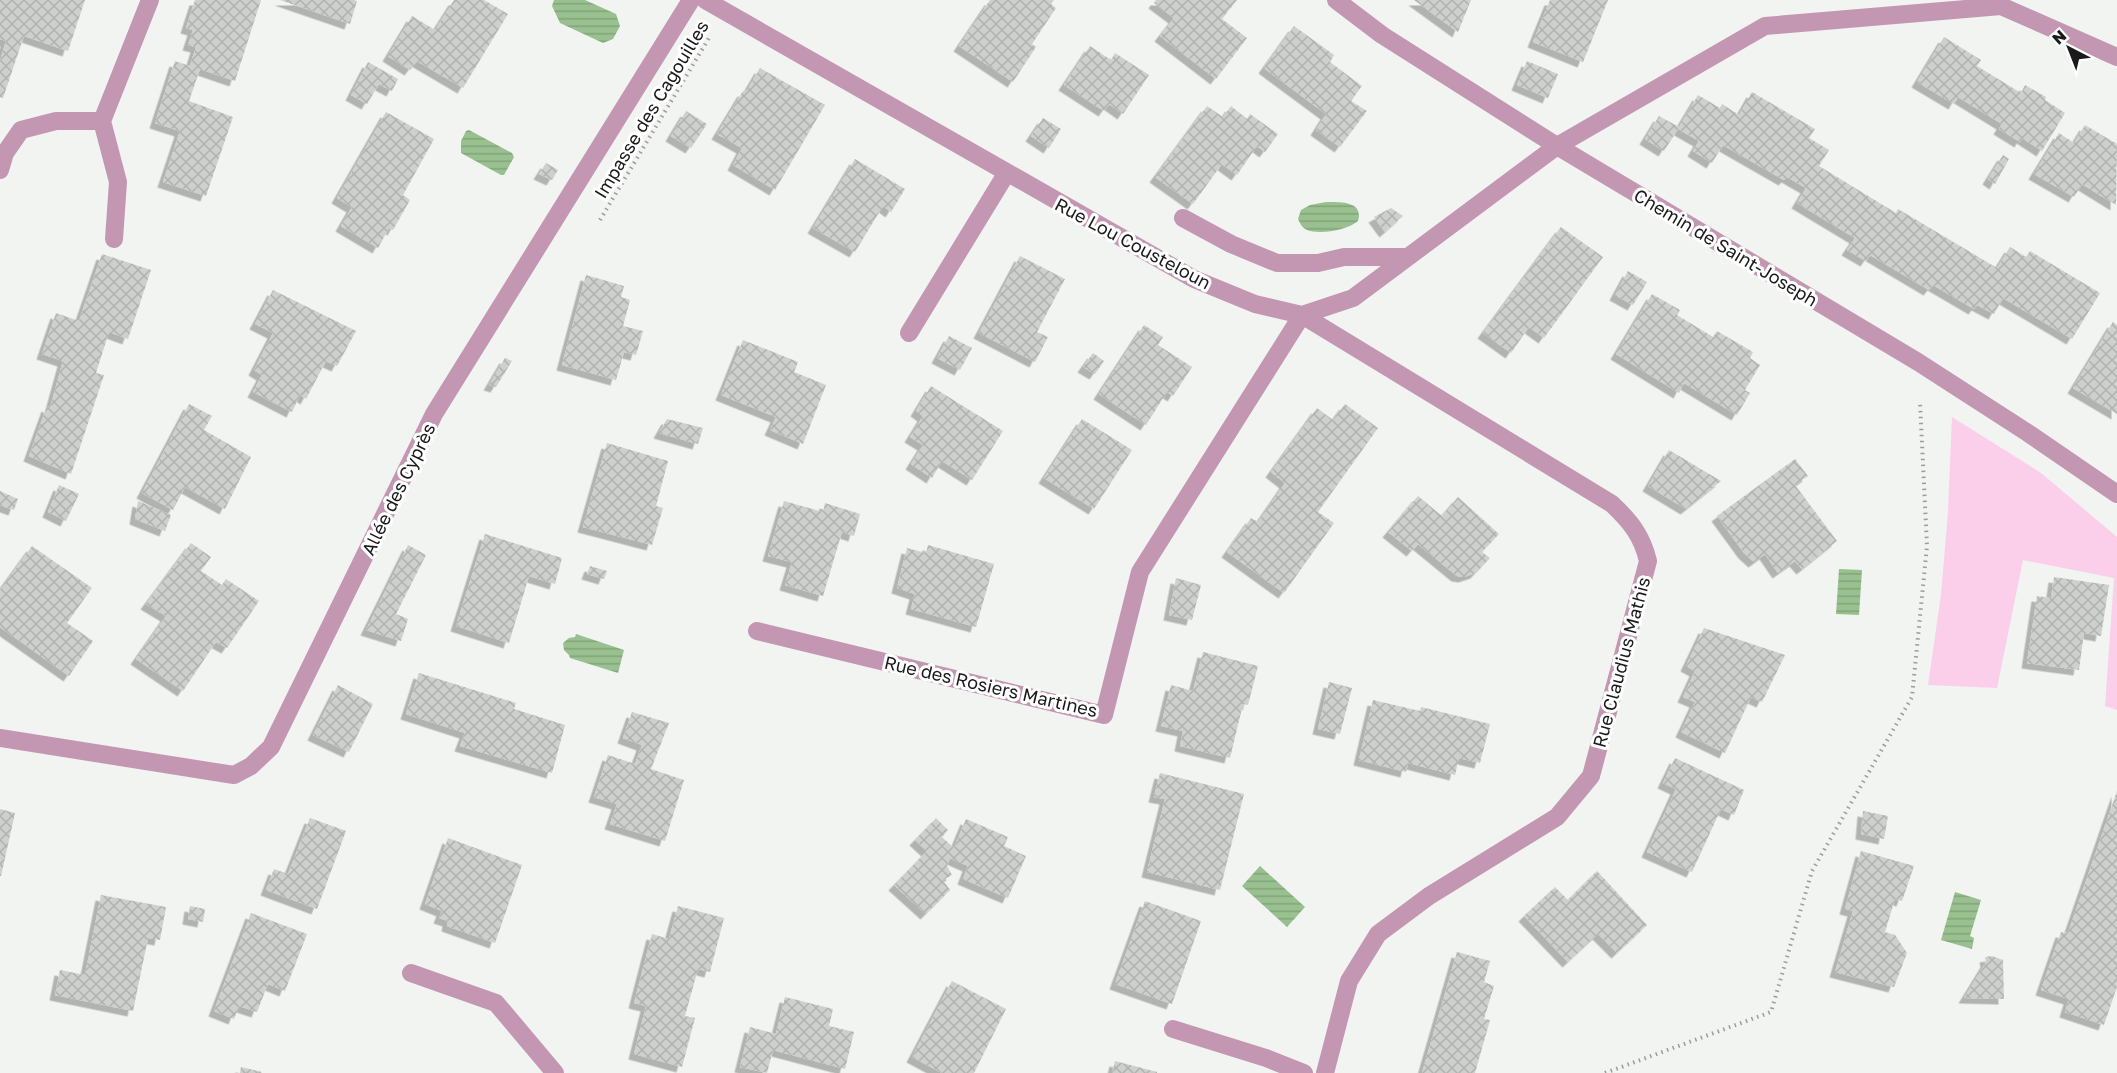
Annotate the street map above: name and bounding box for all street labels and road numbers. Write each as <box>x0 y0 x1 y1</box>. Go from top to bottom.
street label: Impasse des Cagouilles <box>589 16 713 202</box>
street label: Chemin de Saint-Joseph <box>1630 183 1822 311</box>
street label: Rue Lou Cousteloun <box>1051 193 1215 293</box>
street label: Allée des Cyprès <box>357 419 439 559</box>
street label: Rue Claudius Mathis <box>1588 574 1654 750</box>
street label: Rue des Rosiers Martines <box>882 651 1100 721</box>

